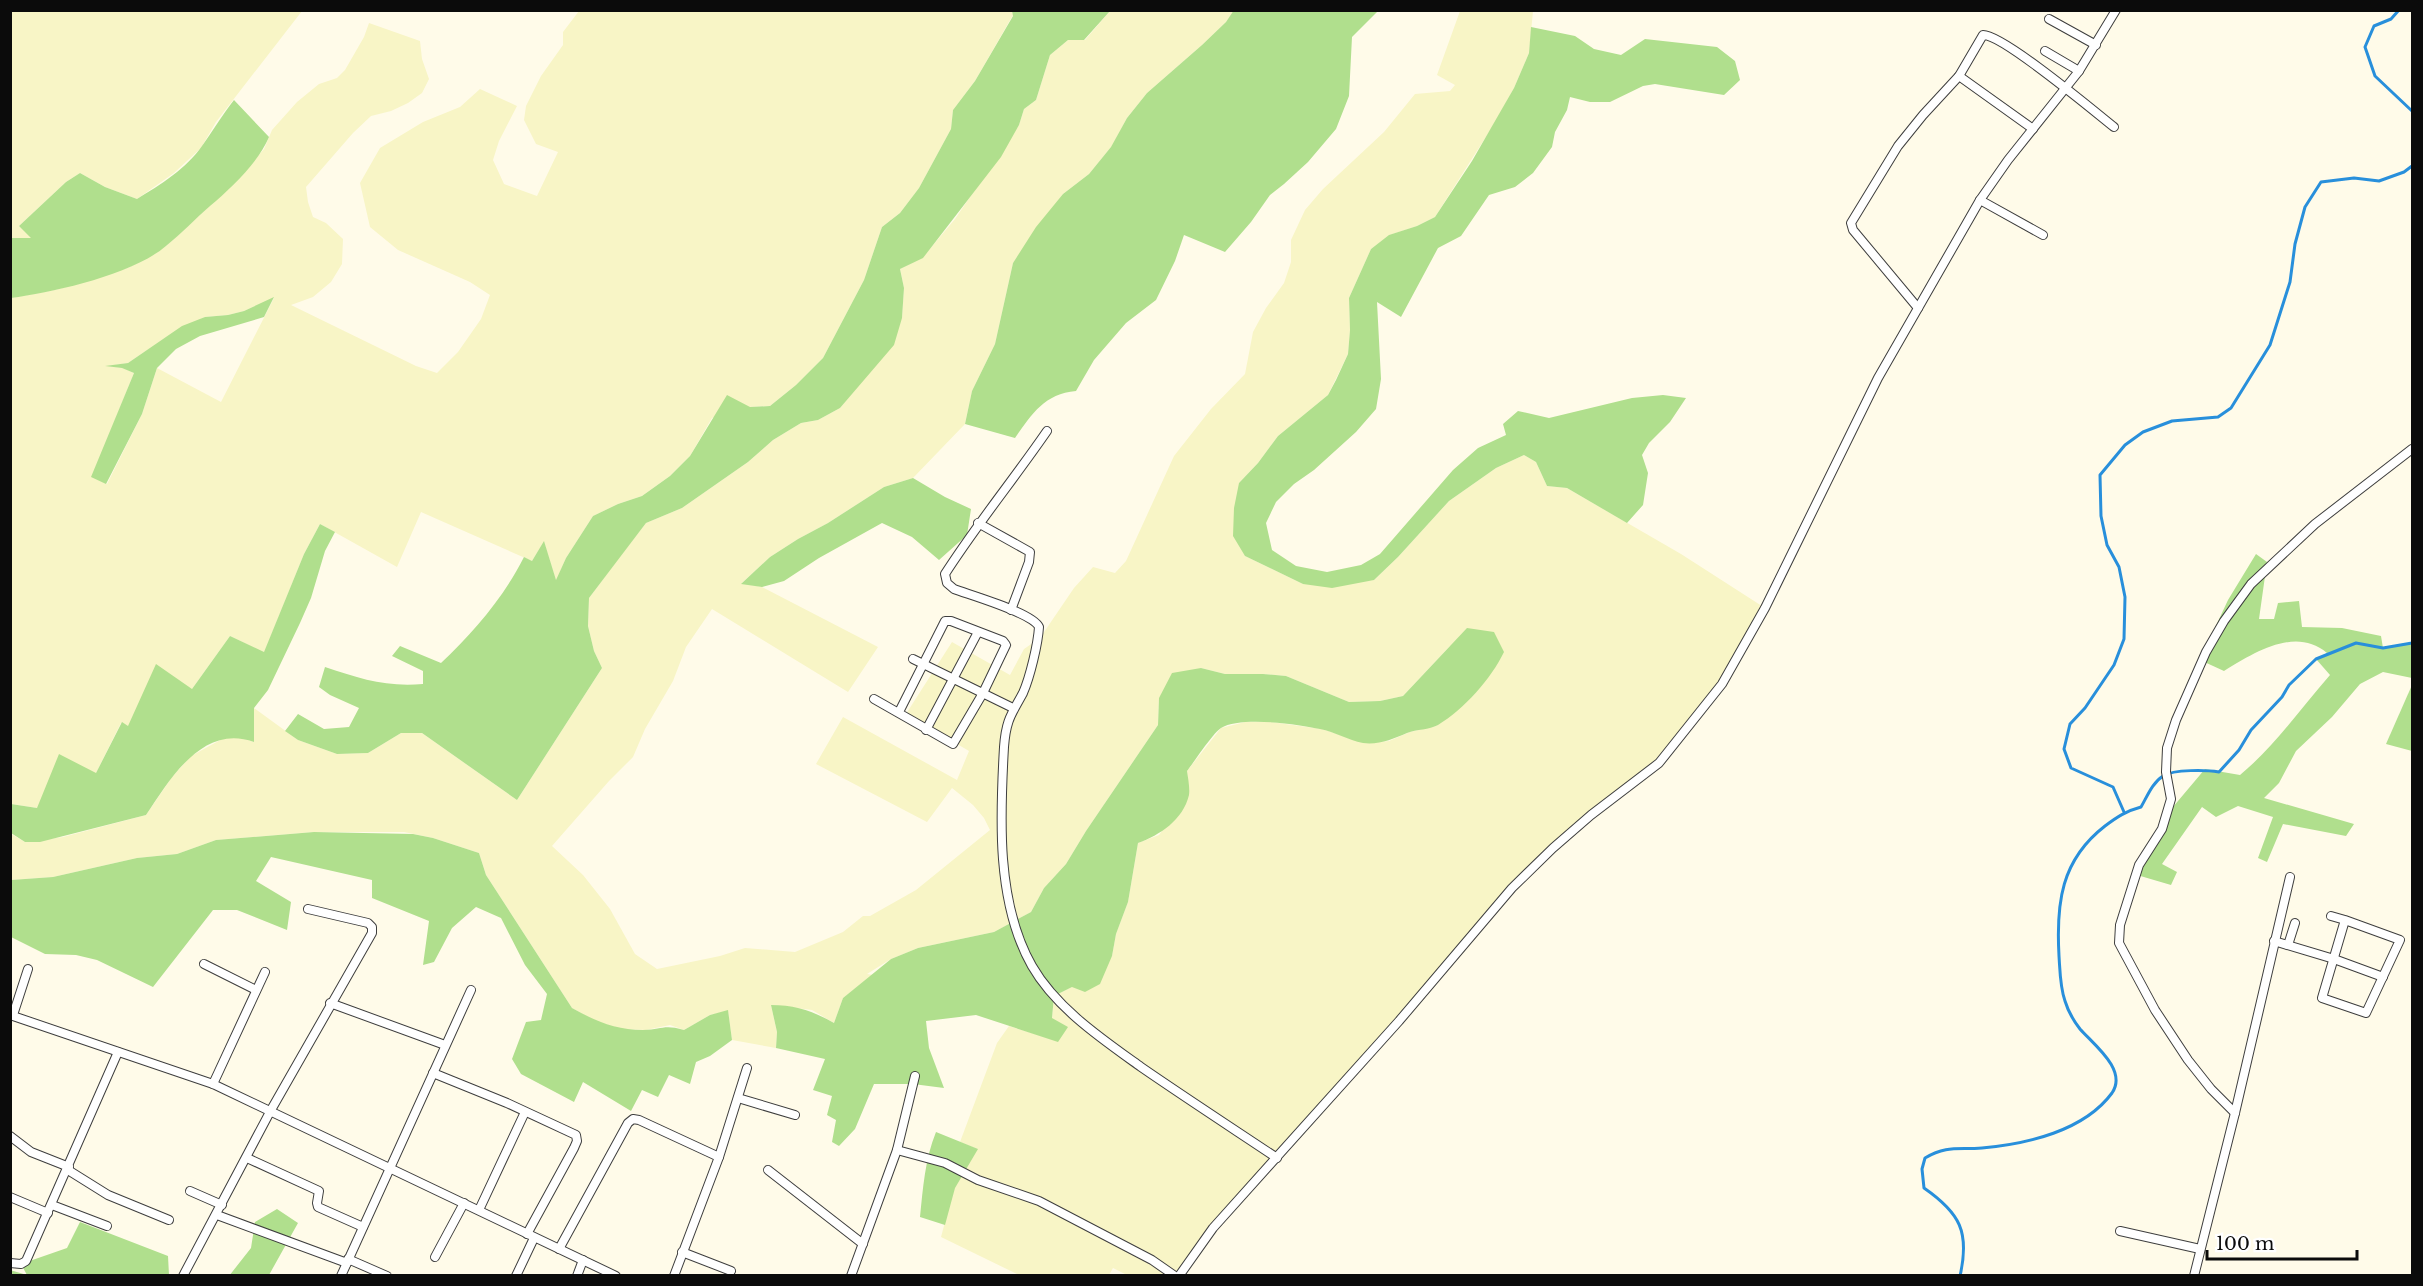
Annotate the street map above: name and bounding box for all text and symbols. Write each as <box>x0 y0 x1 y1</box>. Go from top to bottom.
scale bar <box>2207 1223 2357 1261</box>
text: 100 m <box>2216 1233 2274 1255</box>

